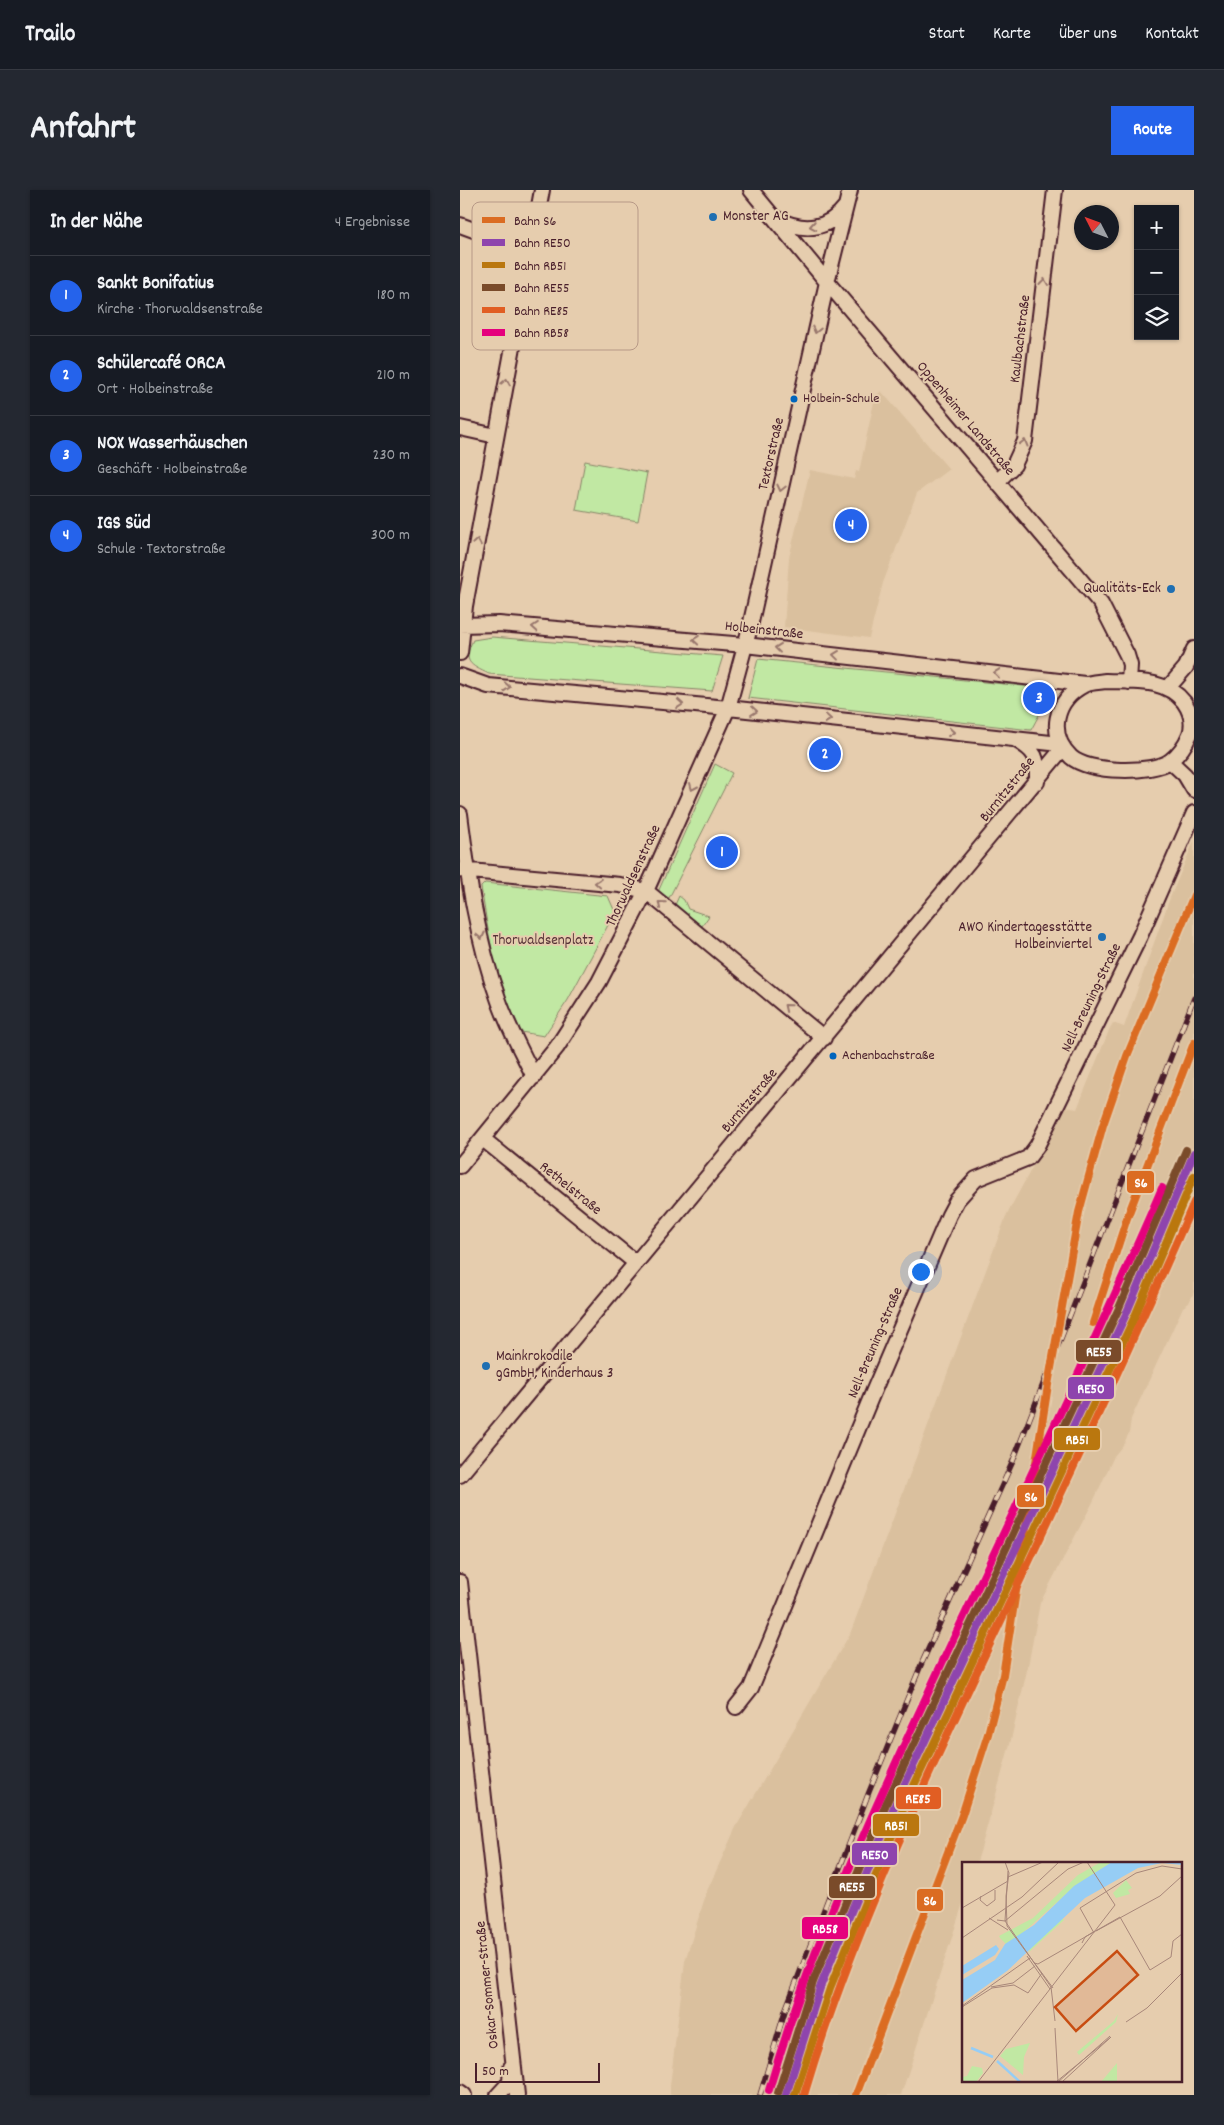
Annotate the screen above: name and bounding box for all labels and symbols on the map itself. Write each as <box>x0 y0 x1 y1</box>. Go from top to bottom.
legend <box>472 202 638 350</box>
north arrow <box>1074 205 1119 250</box>
place label: Monster AG <box>723 206 789 228</box>
marker: Monster AG <box>707 211 719 223</box>
text: Bahn S6 <box>514 212 556 232</box>
one-way arrow <box>809 221 818 231</box>
text: Bahn RE50 <box>514 234 571 254</box>
text: Bahn RB51 <box>514 257 566 277</box>
one-way arrow <box>1038 277 1049 285</box>
text: Bahn RE55 <box>514 279 569 299</box>
street label: Kaulbachstraße <box>1005 293 1037 384</box>
text: Bahn RE85 <box>514 302 569 322</box>
text: Bahn RB58 <box>514 324 569 344</box>
one-way arrow <box>812 325 822 334</box>
street label: Oppenheimer Landstraße <box>910 357 1020 481</box>
one-way arrow <box>501 378 511 387</box>
place label: Holbein-Schule <box>803 389 880 409</box>
marker: Holbein-Schule <box>789 394 799 404</box>
street label: Textorstraße <box>753 415 791 493</box>
one-way arrow <box>1018 439 1028 447</box>
one-way arrow <box>776 484 787 493</box>
pin: 4 <box>835 506 867 544</box>
one-way arrow <box>471 538 481 547</box>
place label: Qualitäts-Eck <box>1083 578 1161 600</box>
marker: Qualitäts-Eck <box>1165 583 1177 595</box>
street label: Holbeinstraße <box>724 616 805 646</box>
one-way arrow <box>530 622 538 633</box>
one-way arrow <box>692 635 700 646</box>
one-way arrow <box>774 643 782 654</box>
one-way arrow <box>832 650 840 661</box>
one-way arrow <box>993 668 1001 679</box>
pin: 3 <box>1023 679 1055 717</box>
one-way arrow <box>503 682 511 693</box>
one-way arrow <box>676 698 684 709</box>
one-way arrow <box>750 705 758 716</box>
one-way arrow <box>825 713 833 724</box>
one-way arrow <box>947 726 955 737</box>
pin: 2 <box>809 735 841 773</box>
street label: Burnitzstraße <box>975 752 1041 827</box>
one-way arrow <box>688 782 699 791</box>
street label: Thorwaldsenstraße <box>601 821 667 931</box>
pin: 1 <box>706 833 738 871</box>
one-way arrow <box>593 878 601 889</box>
one-way arrow <box>658 901 667 909</box>
place label: AWO Kindertagesstätte Holbeinviertel <box>958 917 1092 956</box>
park label: Thorwaldsenplatz <box>492 930 594 952</box>
one-way arrow <box>475 931 486 940</box>
marker: AWO Kindertagesstätte Holbeinviertel <box>1096 931 1108 943</box>
street label: Nell-Breuning-Straße <box>1056 939 1128 1056</box>
one-way arrow <box>783 1003 792 1012</box>
place label: Achenbachstraße <box>842 1046 935 1066</box>
marker: Achenbachstraße <box>828 1051 838 1061</box>
street label: Burnitzstraße <box>716 1064 784 1138</box>
street label: Rethelstraße <box>534 1157 606 1221</box>
line badge: S6 <box>1126 1170 1155 1194</box>
text: S6 <box>1134 1174 1148 1194</box>
your location <box>908 1259 934 1285</box>
street label: Nell-Breuning-Straße <box>843 1284 909 1402</box>
line badge: RE55 <box>1075 1339 1122 1363</box>
text: RE55 <box>1086 1343 1113 1363</box>
place label: Mainkrokodile gGmbH, Kinderhaus 3 <box>496 1346 614 1385</box>
marker: Mainkrokodile gGmbH, Kinderhaus 3 <box>480 1360 492 1372</box>
line badge: RE50 <box>1067 1376 1115 1400</box>
text: RE50 <box>1077 1380 1105 1400</box>
line badge: RB51 <box>1053 1427 1101 1451</box>
text: RB51 <box>1065 1431 1089 1451</box>
line badge: S6 <box>1016 1484 1045 1508</box>
text: S6 <box>1024 1488 1038 1508</box>
line badge: RE85 <box>895 1786 942 1810</box>
text: RE85 <box>905 1790 931 1810</box>
line badge: RB51 <box>872 1813 920 1837</box>
text: RB51 <box>884 1817 908 1837</box>
line badge: RE50 <box>851 1842 898 1866</box>
text: RE50 <box>861 1846 889 1866</box>
inset map <box>962 1862 1182 2082</box>
line badge: RE55 <box>828 1875 876 1899</box>
text: RE55 <box>839 1878 866 1898</box>
line badge: S6 <box>916 1888 944 1912</box>
text: S6 <box>923 1892 937 1912</box>
line badge: RB58 <box>801 1916 849 1940</box>
street label: Oskar-Sommer-Straße <box>470 1920 506 2050</box>
text: RB58 <box>812 1920 838 1940</box>
scale bar <box>475 2060 600 2083</box>

